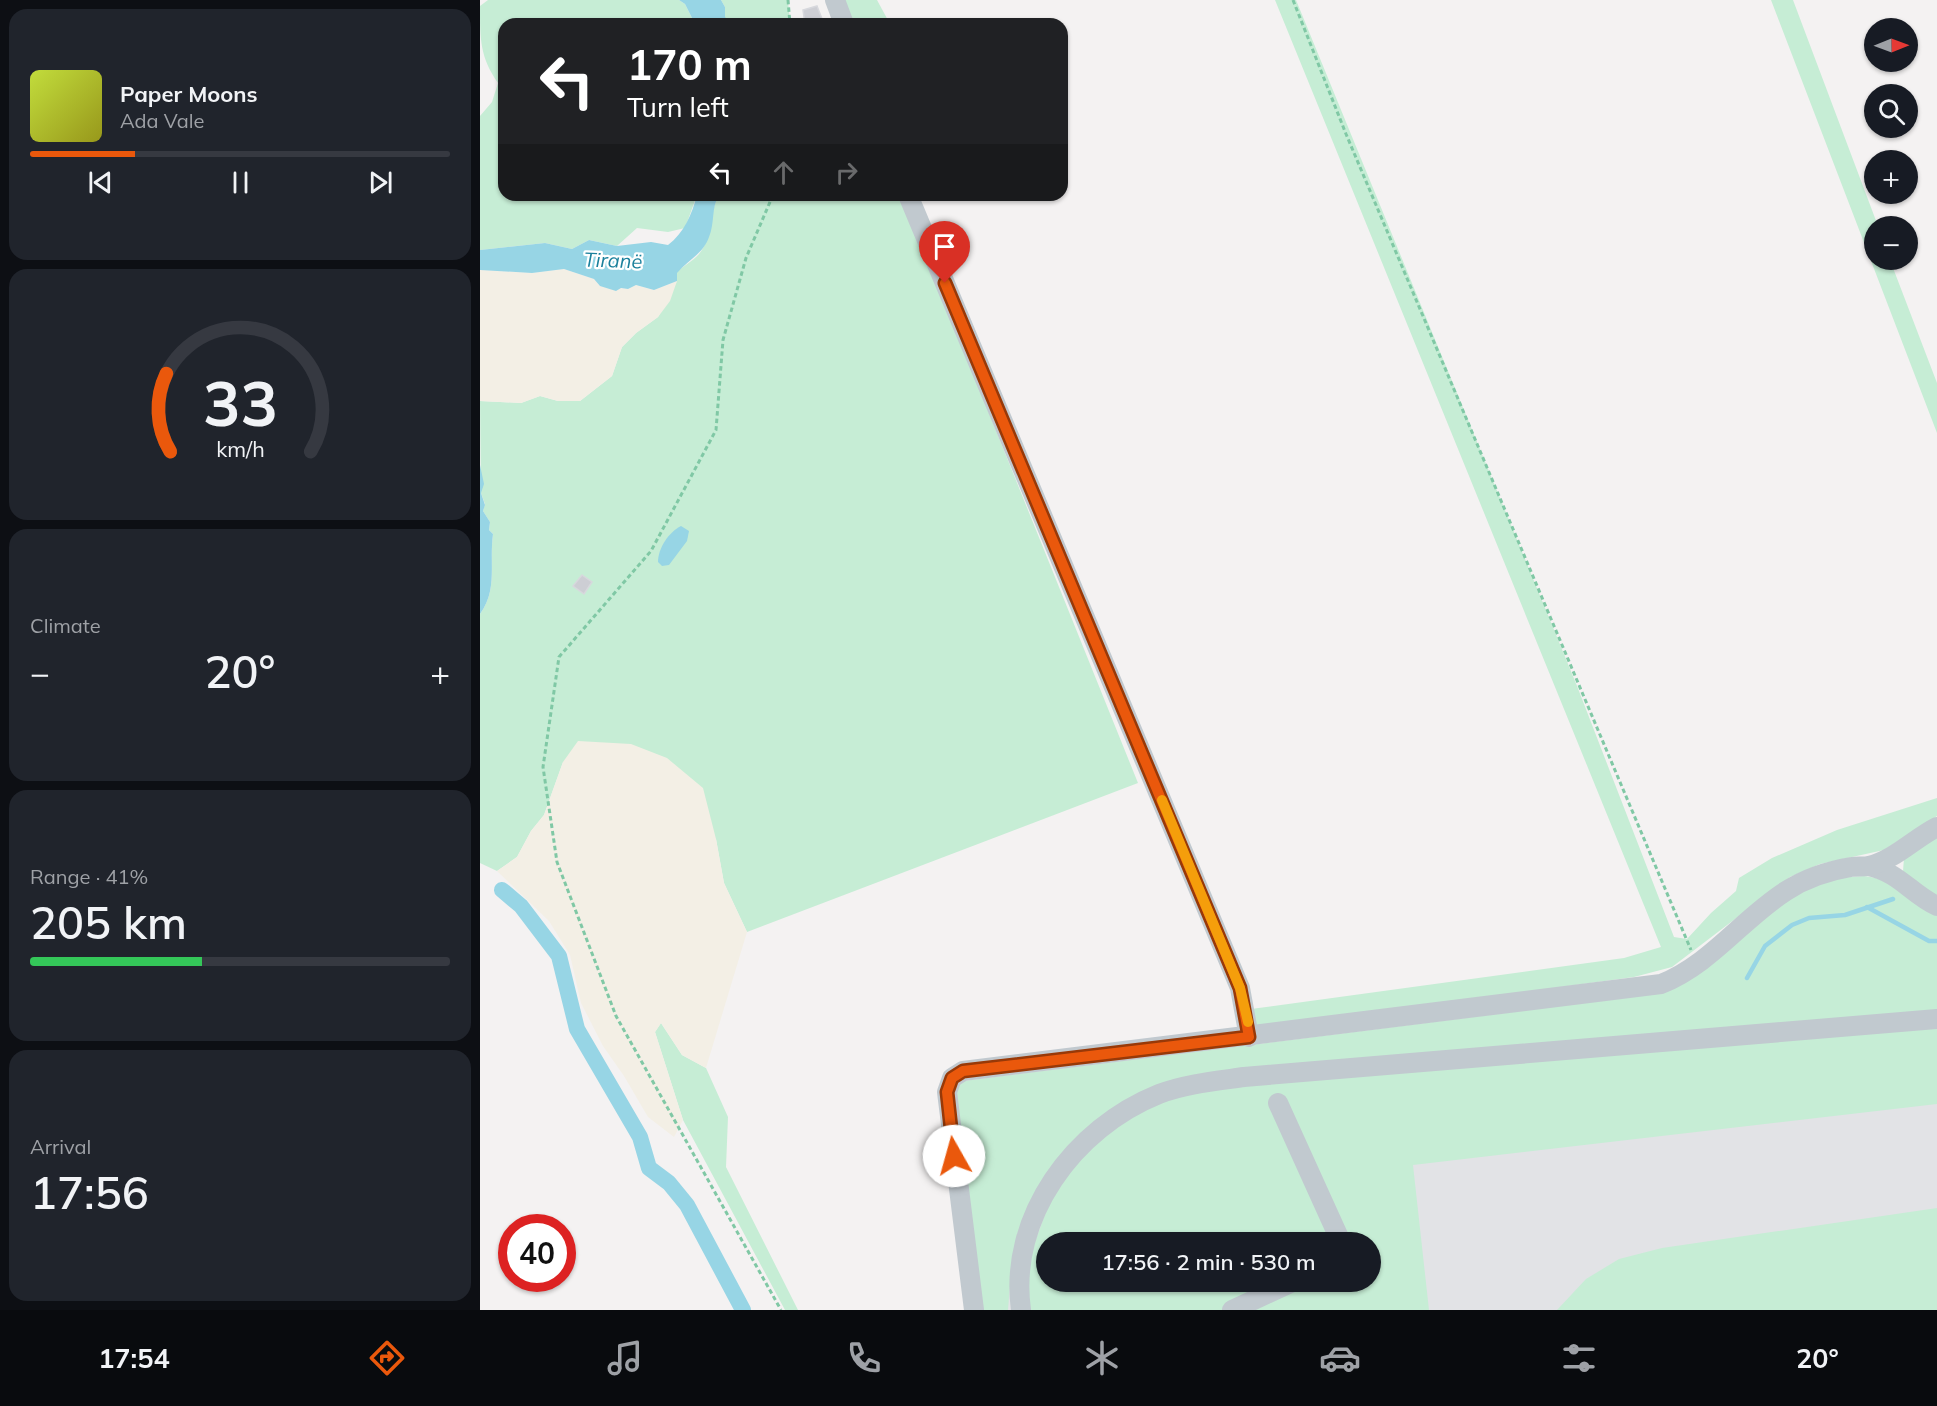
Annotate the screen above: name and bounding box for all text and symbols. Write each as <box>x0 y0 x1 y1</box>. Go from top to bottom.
north arrow <box>1864 18 1918 72</box>
map controls <box>1864 18 1918 270</box>
text: 170 m <box>627 38 752 91</box>
icon: left <box>528 42 606 120</box>
text: Paper Moons <box>120 80 258 108</box>
button: search <box>1864 84 1918 138</box>
text: Turn left <box>627 90 729 124</box>
text: Ada Vale <box>120 108 204 133</box>
button: + <box>1864 150 1918 204</box>
icon: left <box>704 156 737 189</box>
icon: ahead <box>767 156 800 189</box>
icon: right <box>830 156 863 189</box>
icon: previous <box>84 166 117 199</box>
icon: pause <box>224 166 257 199</box>
icon: next <box>364 166 397 199</box>
button: − <box>1864 216 1918 270</box>
pin <box>919 221 970 283</box>
icon: arrive <box>928 230 961 263</box>
water label: Tiranë <box>583 246 643 274</box>
text: 33 <box>203 363 277 442</box>
text: km/h <box>216 435 264 462</box>
text: Climate <box>30 613 101 638</box>
text: 20° <box>205 643 275 699</box>
text: − <box>30 652 50 693</box>
text: + <box>430 652 450 693</box>
text: Range · 41% <box>30 864 148 889</box>
text: 205 km <box>30 894 187 950</box>
position arrow <box>922 1124 986 1188</box>
text: Arrival <box>30 1134 91 1159</box>
text: 17:56 <box>30 1164 149 1220</box>
speed limit sign: 40 <box>498 1214 576 1292</box>
text: 17:56 · 2 min · 530 m <box>1101 1248 1316 1276</box>
icon: directions <box>366 1337 408 1379</box>
icon: music <box>604 1337 646 1379</box>
icon: phone <box>843 1337 885 1379</box>
icon: climate <box>1081 1337 1123 1379</box>
icon: car <box>1319 1337 1361 1379</box>
icon: filters <box>1558 1337 1600 1379</box>
text: 17:54 <box>98 1341 170 1375</box>
text: 20° <box>1796 1341 1839 1375</box>

